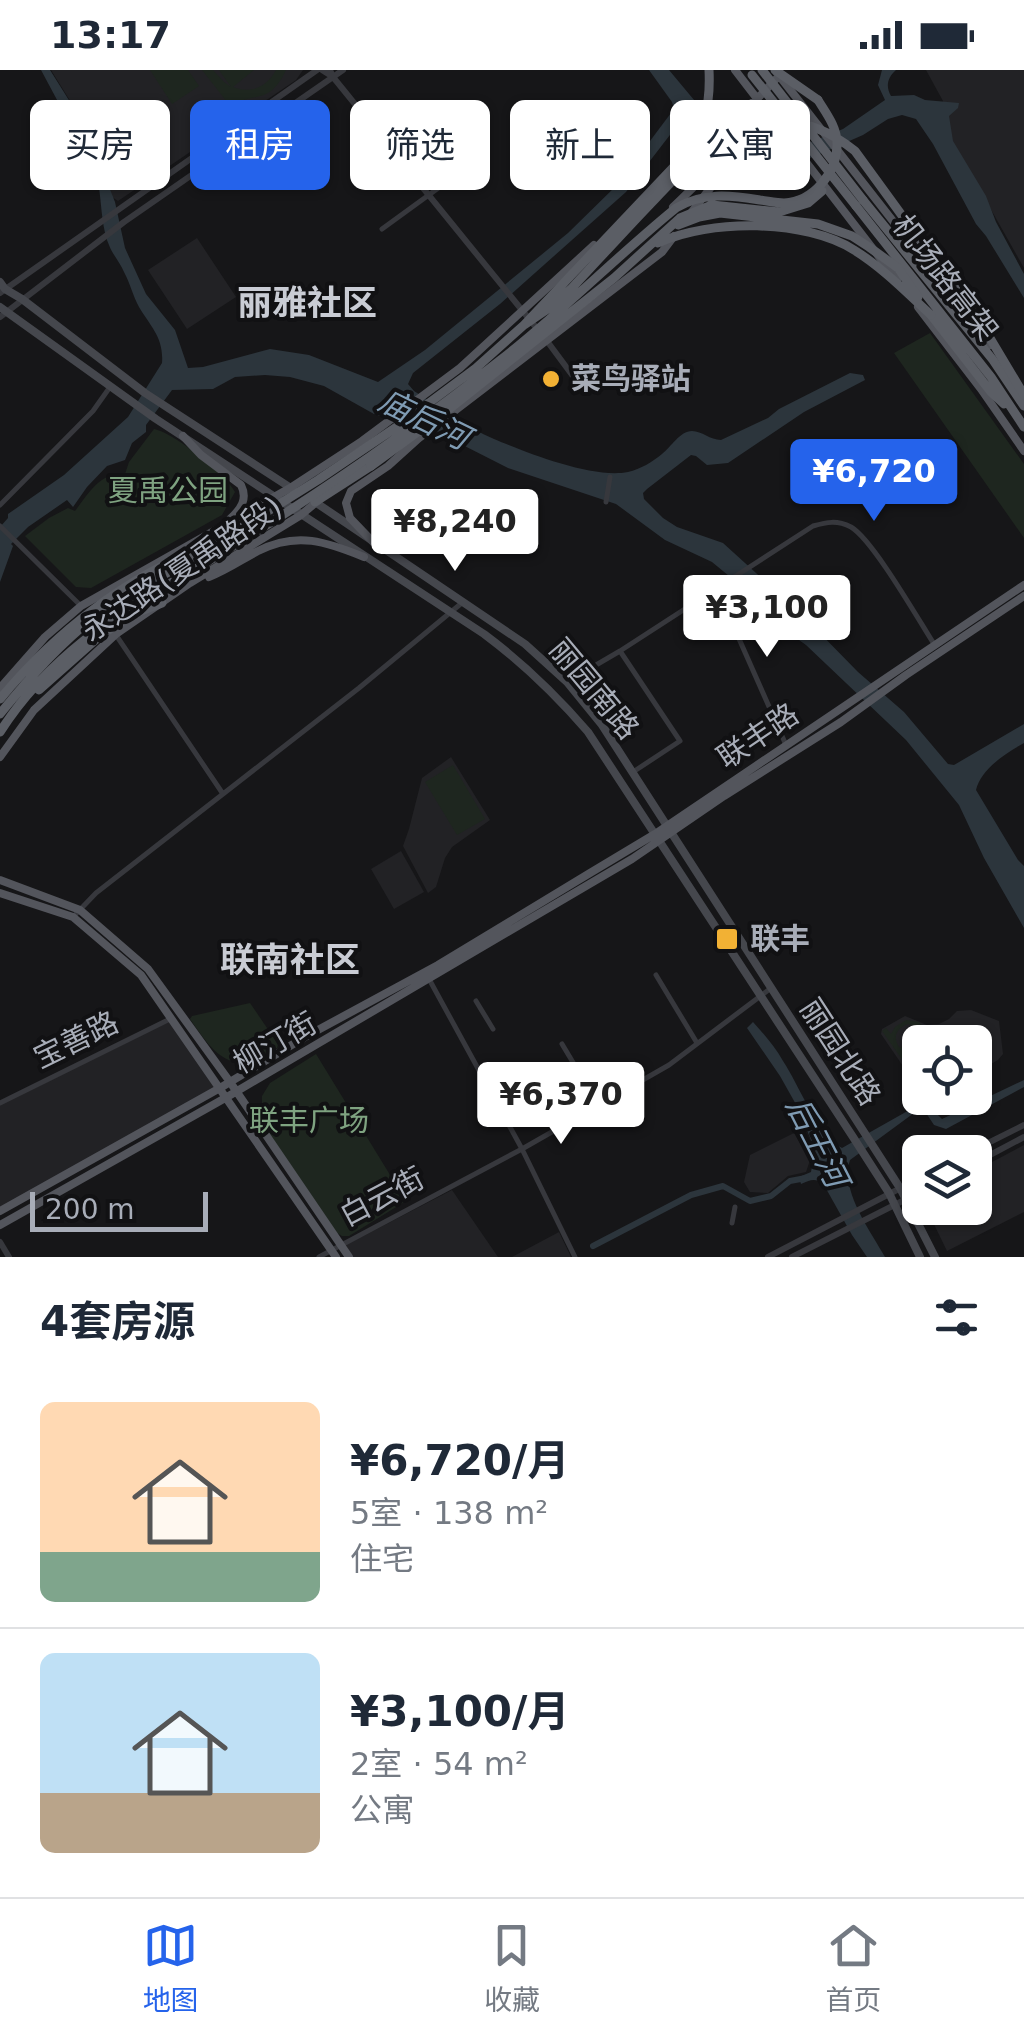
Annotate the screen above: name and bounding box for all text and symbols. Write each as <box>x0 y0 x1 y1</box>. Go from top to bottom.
text: 13:17 <box>50 13 171 57</box>
chip: 买房 <box>30 100 170 190</box>
chip: 租房 <box>190 100 330 190</box>
chip: 筛选 <box>350 100 490 190</box>
chip: 新上 <box>510 100 650 190</box>
chip: 公寓 <box>670 100 810 190</box>
street label: 机场路高架 <box>885 208 1005 348</box>
district label: 丽雅社区 <box>237 283 377 323</box>
place label: 菜鸟驿站 <box>571 361 691 396</box>
marker: 菜鸟驿站 <box>540 368 562 390</box>
water label: 庙后河 <box>373 381 481 460</box>
pin: ¥6,720 <box>793 439 955 524</box>
text: ¥6,720 <box>812 452 936 490</box>
park label: 夏禹公园 <box>108 473 228 508</box>
street label: 永达路(夏禹路段) <box>75 489 288 648</box>
pin: ¥8,240 <box>374 489 536 574</box>
text: ¥8,240 <box>393 502 517 540</box>
pin: ¥3,100 <box>686 575 848 660</box>
text: ¥3,100 <box>705 588 829 626</box>
street label: 丽园南路 <box>542 631 646 746</box>
street label: 联丰路 <box>711 696 805 775</box>
place label: 联丰 <box>750 921 810 956</box>
marker: 联丰 <box>714 926 740 952</box>
district label: 联南社区 <box>220 940 360 980</box>
street label: 丽园北路 <box>793 992 888 1112</box>
street label: 宝善路 <box>28 1004 124 1075</box>
street label: 柳汀街 <box>227 1005 322 1080</box>
map controls <box>902 1025 992 1225</box>
button: locate <box>902 1025 992 1115</box>
pin: ¥6,370 <box>480 1062 642 1147</box>
text: ¥6,370 <box>499 1075 623 1113</box>
water label: 后王河 <box>778 1091 858 1199</box>
park label: 联丰广场 <box>249 1103 369 1138</box>
button: layers <box>902 1135 992 1225</box>
street label: 白云街 <box>334 1160 430 1233</box>
scale bar <box>30 1187 208 1232</box>
text: 200 m <box>45 1193 135 1226</box>
icon: filters <box>929 1290 984 1345</box>
text: 4套房源 <box>40 1297 195 1346</box>
text: ¥6,720/月 <box>350 1436 569 1485</box>
icon: home <box>120 1442 240 1562</box>
text: 5室 · 138 m² <box>350 1494 548 1532</box>
text: 住宅 <box>350 1540 414 1578</box>
text: ¥3,100/月 <box>350 1687 569 1736</box>
icon: home <box>120 1693 240 1813</box>
text: 2室 · 54 m² <box>350 1745 528 1783</box>
text: 公寓 <box>350 1791 414 1829</box>
tab: 地图 <box>143 1918 199 2018</box>
tab: 收藏 <box>484 1918 540 2018</box>
tab: 首页 <box>825 1918 881 2018</box>

